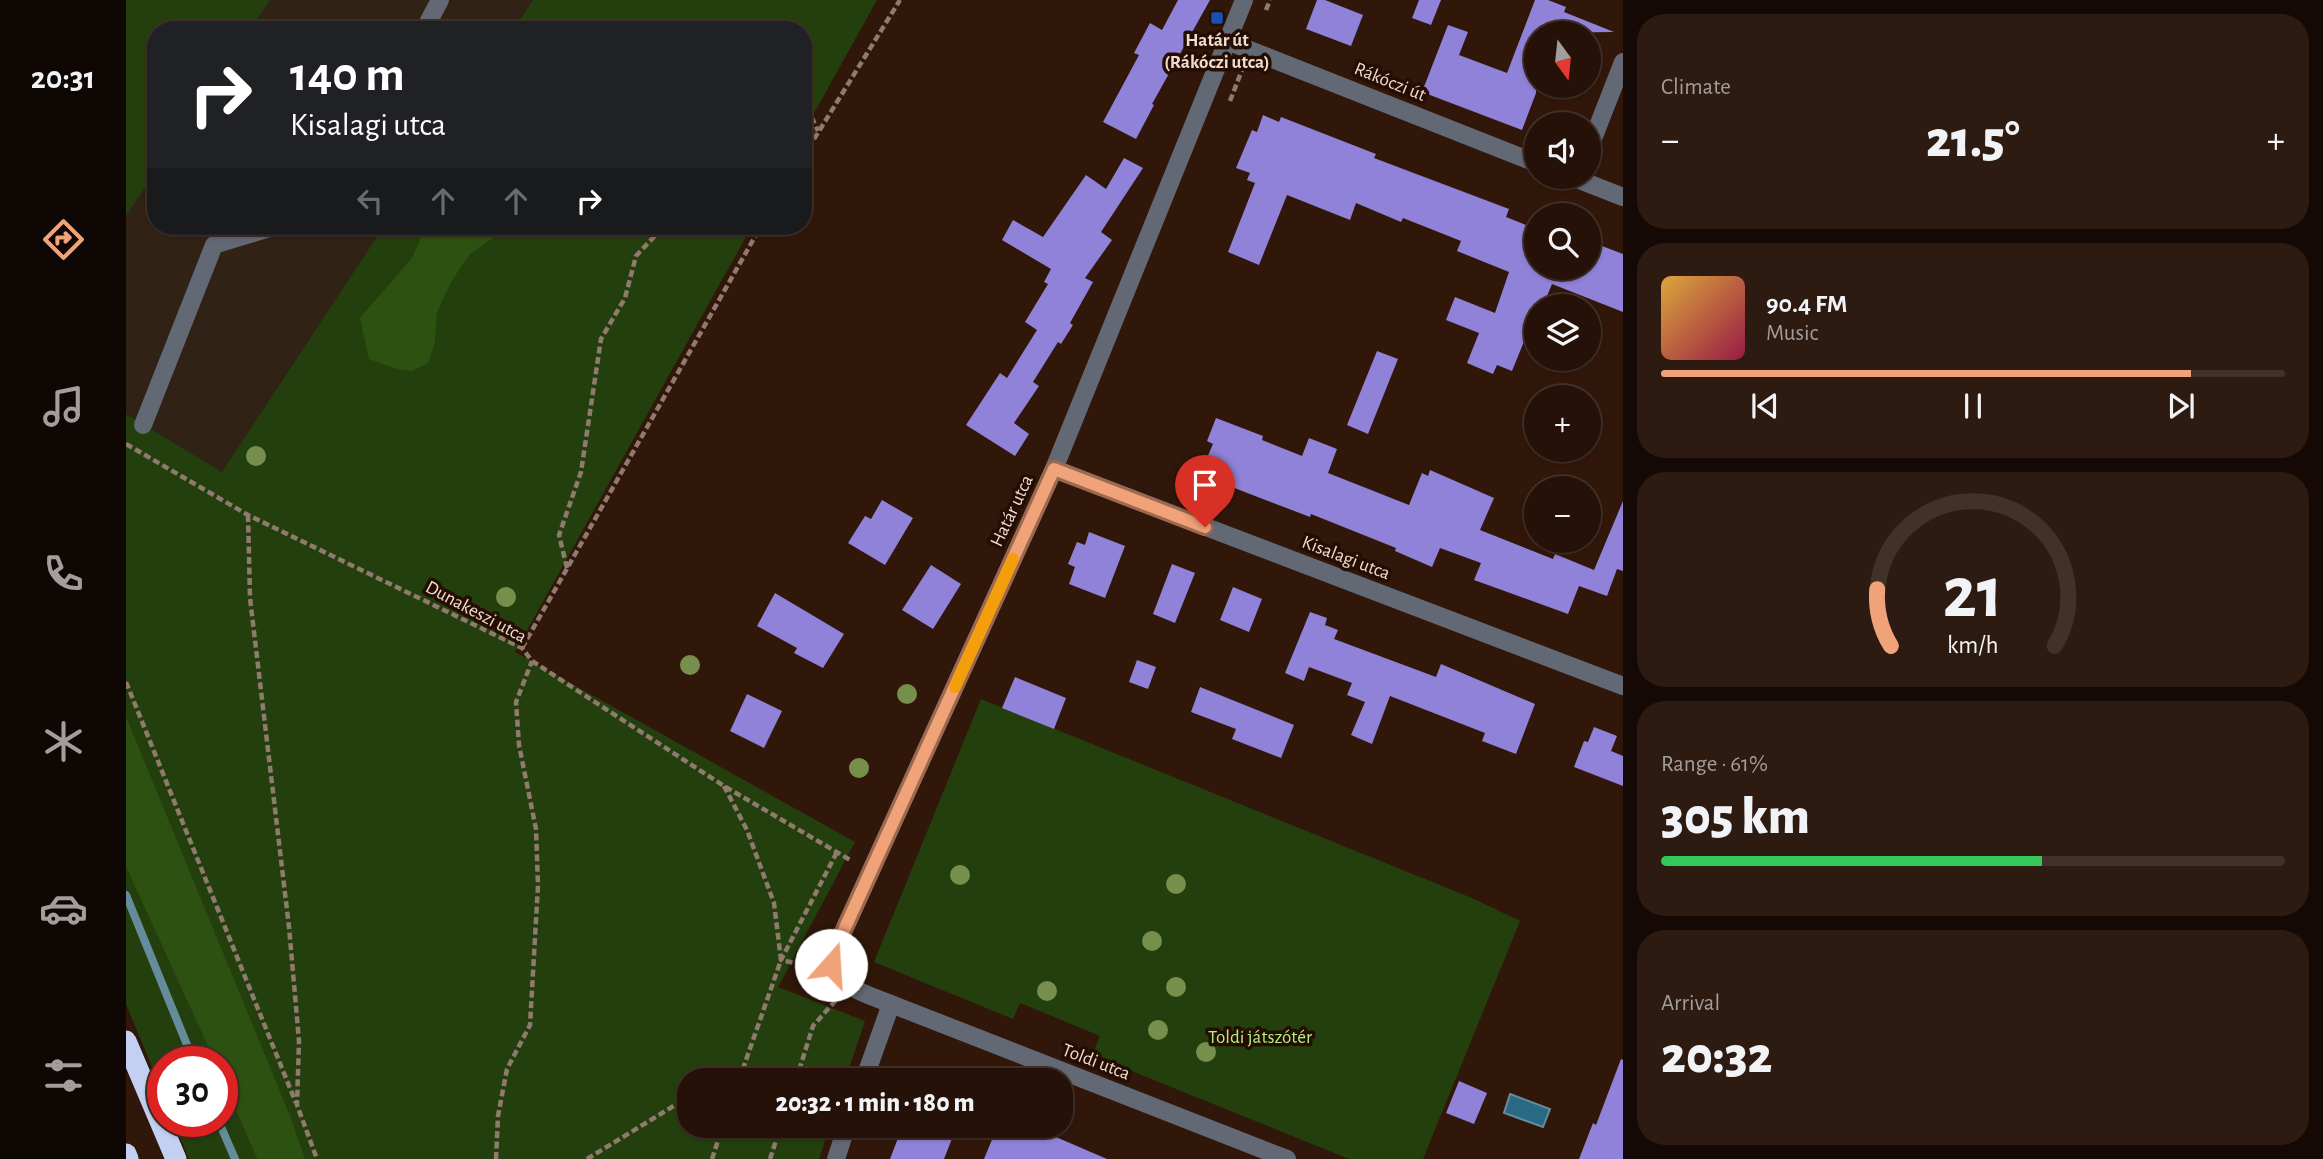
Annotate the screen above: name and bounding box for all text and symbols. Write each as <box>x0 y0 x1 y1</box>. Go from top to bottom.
marker: Határ út (Rákóczi utca) <box>1209 10 1225 26</box>
north arrow <box>1524 21 1601 98</box>
map controls <box>1524 21 1601 553</box>
place label: Határ út (Rákóczi utca) <box>1164 31 1270 72</box>
icon: right <box>175 49 266 140</box>
text: 140 m <box>290 51 405 100</box>
street label: Rákóczi út <box>1352 59 1428 105</box>
text: 20:31 <box>31 62 95 94</box>
text: Climate <box>1661 76 1731 99</box>
text: Kisalagi utca <box>290 109 446 141</box>
button: sound <box>1524 112 1601 189</box>
text: 21.5° <box>1926 114 2020 166</box>
text: − <box>1661 122 1679 160</box>
text: + <box>2267 122 2285 160</box>
icon: left <box>351 182 389 220</box>
icon: ahead <box>424 182 462 220</box>
icon: ahead <box>497 182 535 220</box>
icon: right <box>570 182 608 220</box>
button: search <box>1524 203 1601 280</box>
icon: directions <box>39 215 88 264</box>
text: 90.4 FM <box>1766 291 1847 317</box>
button: layers <box>1524 294 1601 371</box>
text: Music <box>1766 322 1818 345</box>
icon: music <box>39 382 88 431</box>
button: + <box>1524 385 1601 462</box>
icon: previous <box>1746 387 1784 425</box>
icon: pause <box>1954 387 1992 425</box>
icon: next <box>2162 387 2200 425</box>
pin <box>1175 455 1235 527</box>
icon: arrive <box>1186 466 1224 504</box>
street label: Határ utca <box>987 472 1037 550</box>
button: − <box>1524 476 1601 553</box>
street label: Kisalagi utca <box>1299 533 1393 584</box>
icon: phone <box>39 549 88 598</box>
text: 21 <box>1943 558 2003 631</box>
street label: Dunakeszi utca <box>422 577 530 647</box>
text: km/h <box>1947 632 1999 657</box>
icon: climate <box>39 717 88 766</box>
text: Range · 61% <box>1661 753 1768 776</box>
text: 305 km <box>1661 791 1810 843</box>
icon: car <box>39 884 88 933</box>
position arrow <box>794 928 868 1002</box>
text: Arrival <box>1661 992 1720 1015</box>
park label: Toldi játszótér <box>1208 1028 1312 1047</box>
text: 20:32 <box>1661 1030 1773 1082</box>
street label: Toldi utca <box>1059 1040 1133 1084</box>
speed limit sign: 30 <box>147 1046 238 1137</box>
icon: filters <box>39 1051 88 1100</box>
text: 20:32 · 1 min · 180 m <box>776 1090 974 1116</box>

